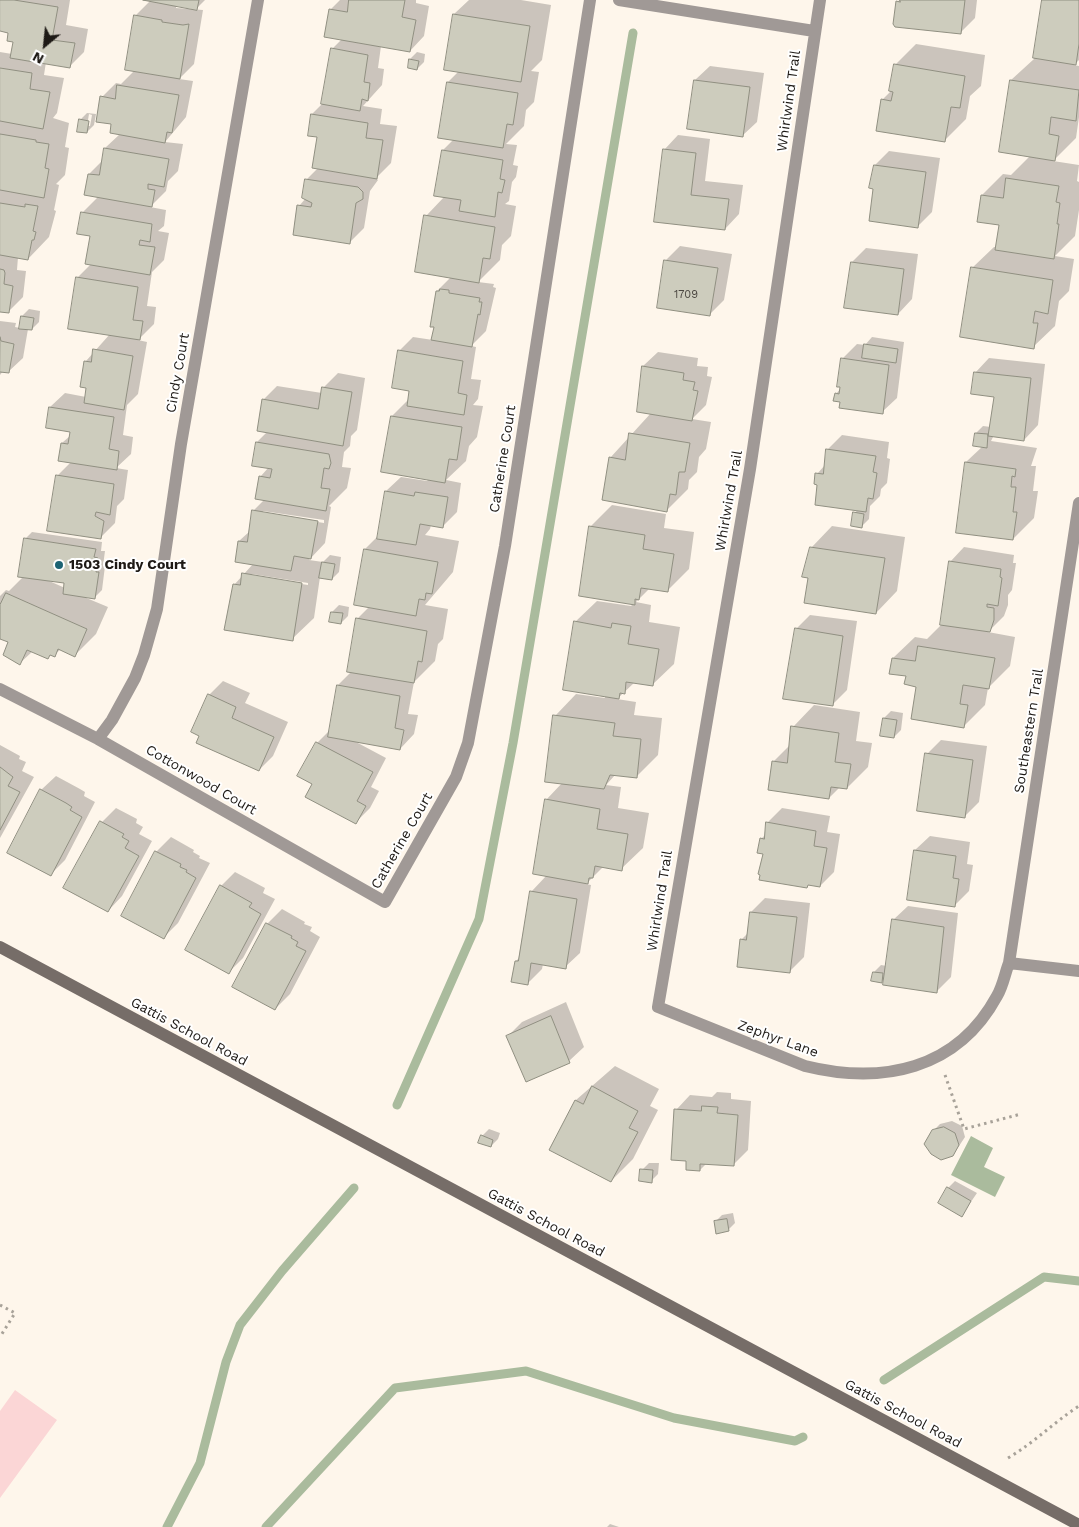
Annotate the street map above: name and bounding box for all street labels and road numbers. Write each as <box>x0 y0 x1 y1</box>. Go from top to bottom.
street label: Whirlwind Trail <box>774 49 804 153</box>
street label: Cindy Court <box>163 332 193 414</box>
street label: Catherine Court <box>486 404 520 514</box>
street label: Whirlwind Trail <box>712 449 746 553</box>
street label: Southeastern Trail <box>1011 667 1047 795</box>
street label: Cottonwood Court <box>143 741 259 819</box>
street label: Catherine Court <box>368 790 436 892</box>
street label: Whirlwind Trail <box>644 849 676 953</box>
street label: Gattis School Road <box>128 994 250 1070</box>
street label: Zephyr Lane <box>735 1017 821 1061</box>
street label: Gattis School Road <box>485 1185 607 1261</box>
street label: Gattis School Road <box>842 1376 964 1452</box>

